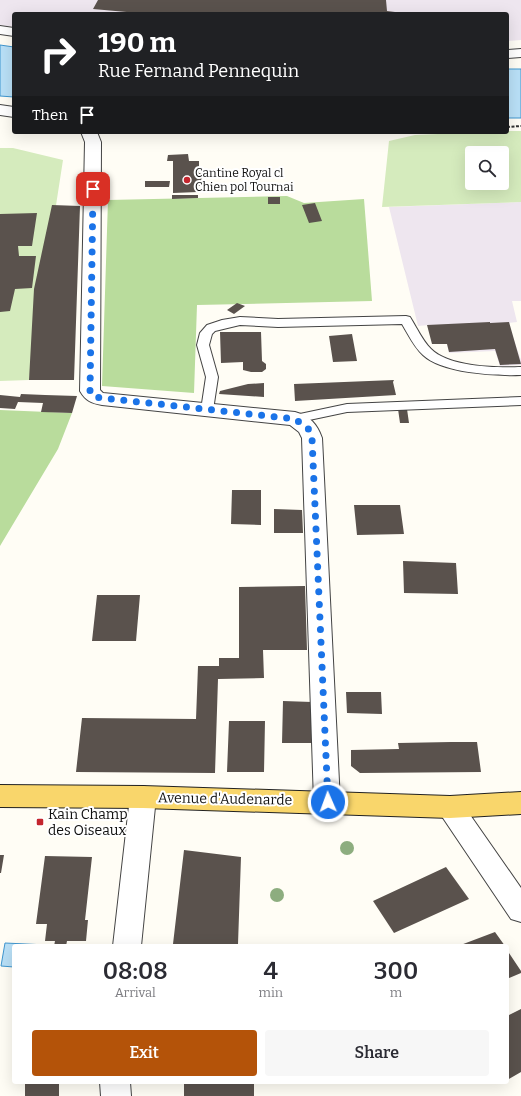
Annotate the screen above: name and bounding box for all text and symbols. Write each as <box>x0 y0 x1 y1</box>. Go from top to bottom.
text: 190 m <box>98 26 176 59</box>
icon: right <box>32 28 84 80</box>
text: Rue Fernand Pennequin <box>98 60 299 82</box>
icon: arrive <box>76 104 98 126</box>
text: Then <box>32 106 68 124</box>
map controls <box>465 146 509 190</box>
button: search <box>465 146 509 190</box>
place label: Cantine Royal cl Chien pol Tournai <box>195 166 294 194</box>
pin <box>76 172 110 206</box>
marker: Cantine Royal cl Chien pol Tournai <box>182 175 192 185</box>
icon: arrive <box>82 178 104 200</box>
position arrow <box>307 781 349 823</box>
street label: Avenue d'Audenarde <box>158 789 292 809</box>
place label: Kain Champ des Oiseaux <box>48 806 128 839</box>
marker: Kain Champ des Oiseaux <box>35 817 45 827</box>
text: 08:08 <box>103 957 168 985</box>
text: 4 <box>264 957 278 985</box>
text: 300 <box>374 957 418 985</box>
text: Arrival <box>115 985 156 1000</box>
text: min <box>259 985 283 1000</box>
text: m <box>390 985 402 1000</box>
button: Exit <box>32 1030 257 1076</box>
button: Share <box>265 1030 489 1076</box>

